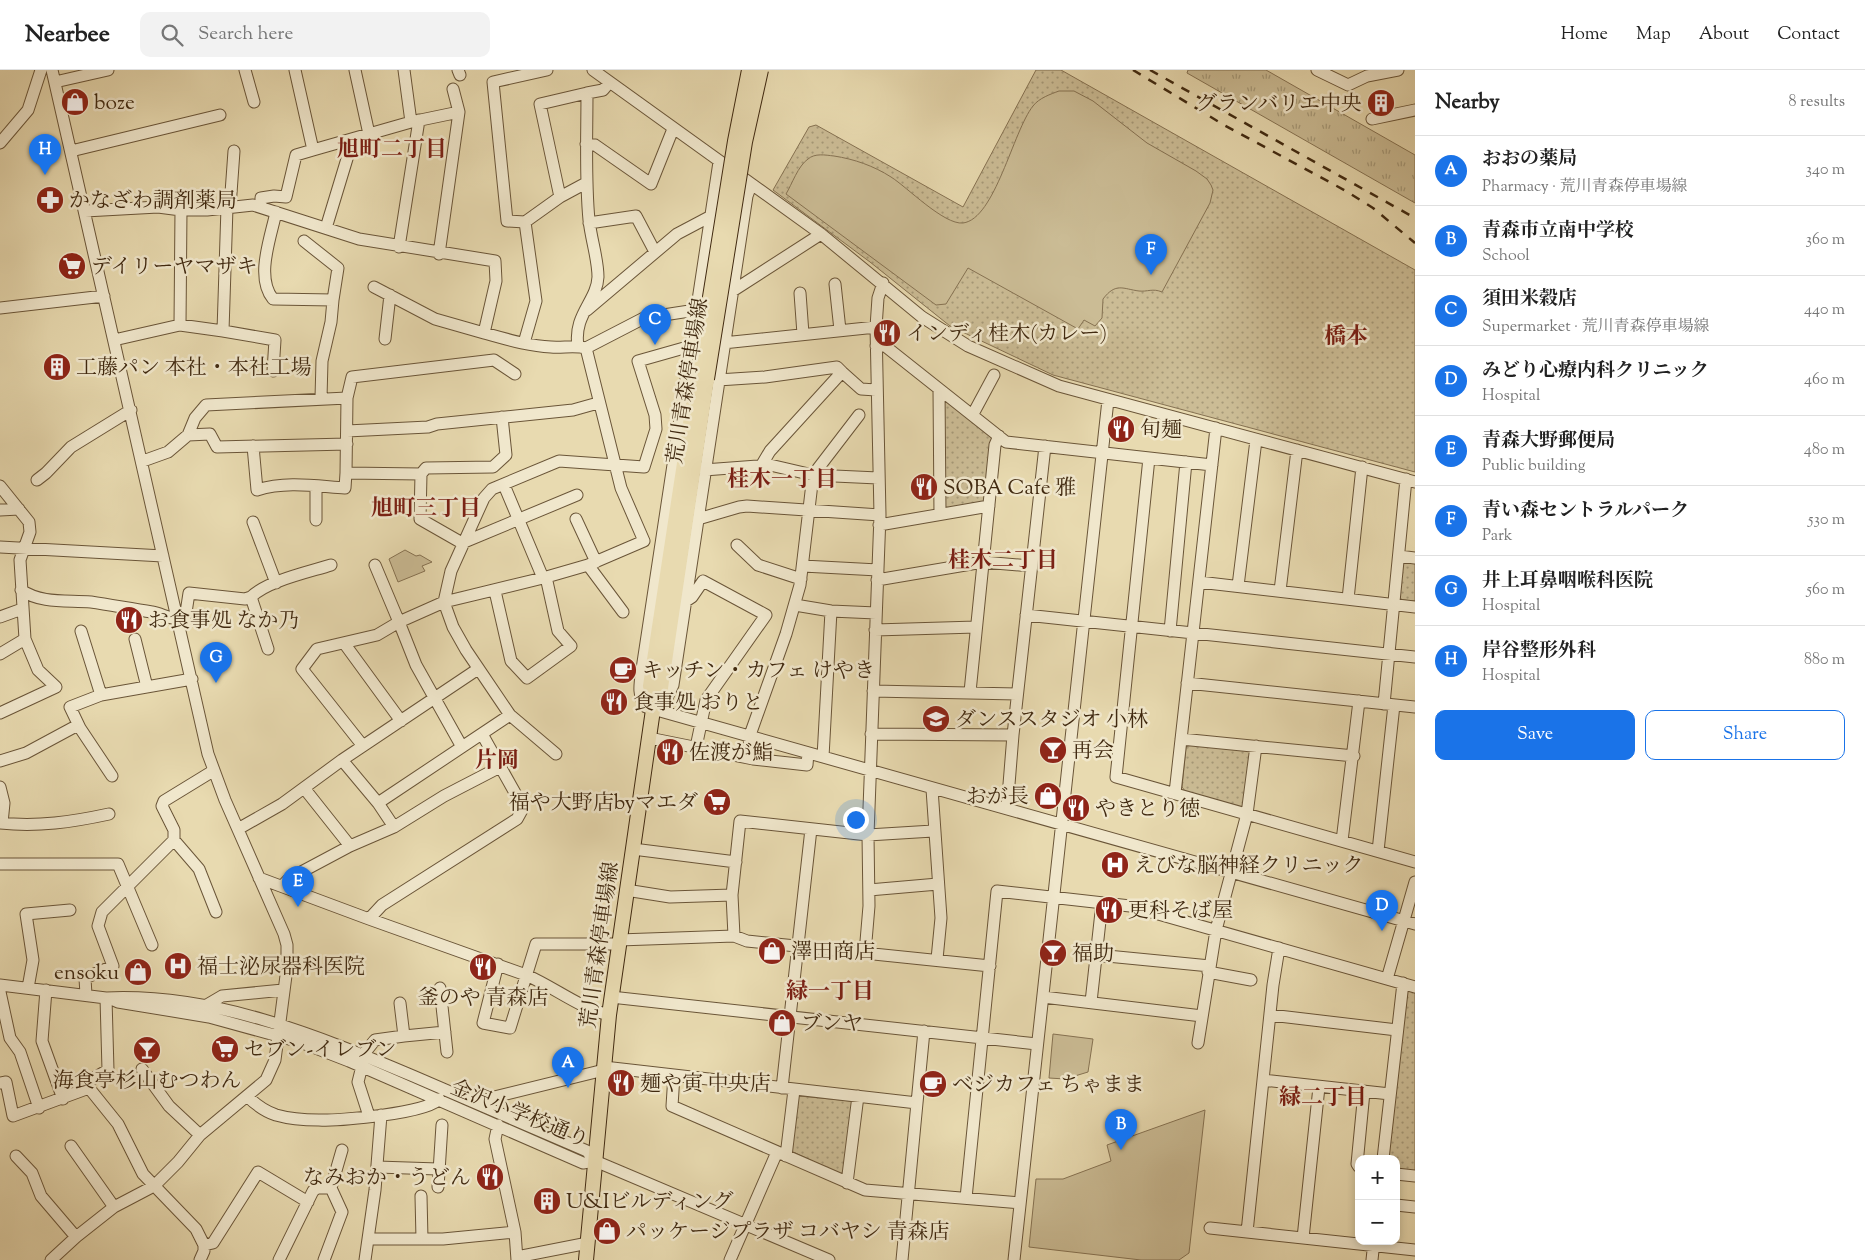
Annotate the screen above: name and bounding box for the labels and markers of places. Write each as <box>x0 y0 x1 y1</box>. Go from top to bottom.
shop icon: boze <box>60 87 90 117</box>
building icon: グランバリエ中央 <box>1366 88 1396 118</box>
place label: boze <box>94 89 135 119</box>
place label: グランバリエ中央 <box>1196 90 1362 120</box>
pin: H <box>29 134 61 175</box>
pharmacy icon: かなざわ調剤薬局 <box>35 185 65 215</box>
place label: かなざわ調剤薬局 <box>69 187 237 217</box>
pin: F <box>1135 234 1167 275</box>
supermarket icon: デイリーヤマザキ <box>57 251 87 281</box>
place label: デイリーヤマザキ <box>91 253 258 283</box>
pin: C <box>639 304 671 345</box>
restaurant icon: インディ桂木(カレー) <box>872 318 902 348</box>
place label: インディ桂木(カレー) <box>906 320 1107 350</box>
building icon: 工藤パン 本社・本社工場 <box>42 352 72 382</box>
place label: 工藤パン 本社・本社工場 <box>76 354 311 384</box>
restaurant icon: 旬麺 <box>1106 414 1136 444</box>
place label: 旬麺 <box>1140 416 1182 446</box>
restaurant icon: SOBA Cafe 雅 <box>909 472 939 502</box>
place label: SOBA Cafe 雅 <box>943 474 1076 504</box>
restaurant icon: お食事処 なか乃 <box>114 605 144 635</box>
place label: お食事処 なか乃 <box>148 607 299 637</box>
pin: G <box>200 642 232 683</box>
cafe icon: キッチン・カフェ けやき <box>608 655 638 685</box>
place label: キッチン・カフェ けやき <box>642 657 875 687</box>
restaurant icon: 食事処 おりと <box>599 687 629 717</box>
place label: 食事処 おりと <box>633 689 763 719</box>
school or university icon: ダンススタジオ 小林 <box>921 704 951 734</box>
place label: ダンススタジオ 小林 <box>955 706 1148 736</box>
bar icon: 再会 <box>1038 735 1068 765</box>
restaurant icon: 佐渡が鮨 <box>655 737 685 767</box>
place label: 再会 <box>1072 737 1114 767</box>
place label: 佐渡が鮨 <box>689 739 773 769</box>
shop icon: おが長 <box>1033 781 1063 811</box>
place label: おが長 <box>966 783 1029 813</box>
supermarket icon: 福や大野店byマエダ <box>702 787 732 817</box>
place label: 福や大野店byマエダ <box>509 789 698 819</box>
restaurant icon: やきとり徳 <box>1061 793 1091 823</box>
place label: やきとり徳 <box>1095 795 1200 825</box>
hospital icon: えびな脳神経クリニック <box>1100 850 1130 880</box>
place label: えびな脳神経クリニック <box>1134 852 1364 882</box>
pin: E <box>282 866 314 907</box>
pin: D <box>1366 890 1398 931</box>
restaurant icon: 更科そば屋 <box>1094 895 1124 925</box>
place label: 更科そば屋 <box>1128 897 1233 927</box>
shop icon: 澤田商店 <box>757 936 787 966</box>
place label: 澤田商店 <box>791 938 875 968</box>
bar icon: 福助 <box>1038 938 1068 968</box>
place label: 福助 <box>1072 940 1114 970</box>
hospital icon: 福士泌尿器科医院 <box>163 951 193 981</box>
restaurant icon: 釜のや 青森店 <box>468 952 498 982</box>
place label: 福士泌尿器科医院 <box>197 953 365 983</box>
shop icon: ensoku <box>123 957 153 987</box>
place label: ensoku <box>54 959 119 989</box>
place label: 釜のや 青森店 <box>418 984 548 1014</box>
shop icon: ブンヤ <box>767 1008 797 1038</box>
place label: ブンヤ <box>801 1010 863 1040</box>
supermarket icon: セブン-イレブン <box>210 1034 240 1064</box>
bar icon: 海食亭杉山むつわん <box>132 1035 162 1065</box>
place label: セブン-イレブン <box>244 1036 396 1066</box>
pin: A <box>552 1047 584 1088</box>
place label: 海食亭杉山むつわん <box>53 1067 242 1097</box>
restaurant icon: 麺や寅 中央店 <box>606 1068 636 1098</box>
cafe icon: ベジカフェ ちゃまま <box>918 1069 948 1099</box>
place label: 麺や寅 中央店 <box>640 1070 770 1100</box>
place label: ベジカフェ ちゃまま <box>952 1071 1144 1101</box>
pin: B <box>1105 1109 1137 1150</box>
restaurant icon: なみおか・うどん <box>475 1162 505 1192</box>
place label: なみおか・うどん <box>303 1164 471 1194</box>
building icon: U&Iビルディング <box>532 1186 562 1216</box>
place label: U&Iビルディング <box>566 1188 733 1218</box>
shop icon: パッケージプラザ コバヤシ 青森店 <box>592 1216 622 1246</box>
place label: パッケージプラザ コバヤシ 青森店 <box>626 1218 949 1248</box>

